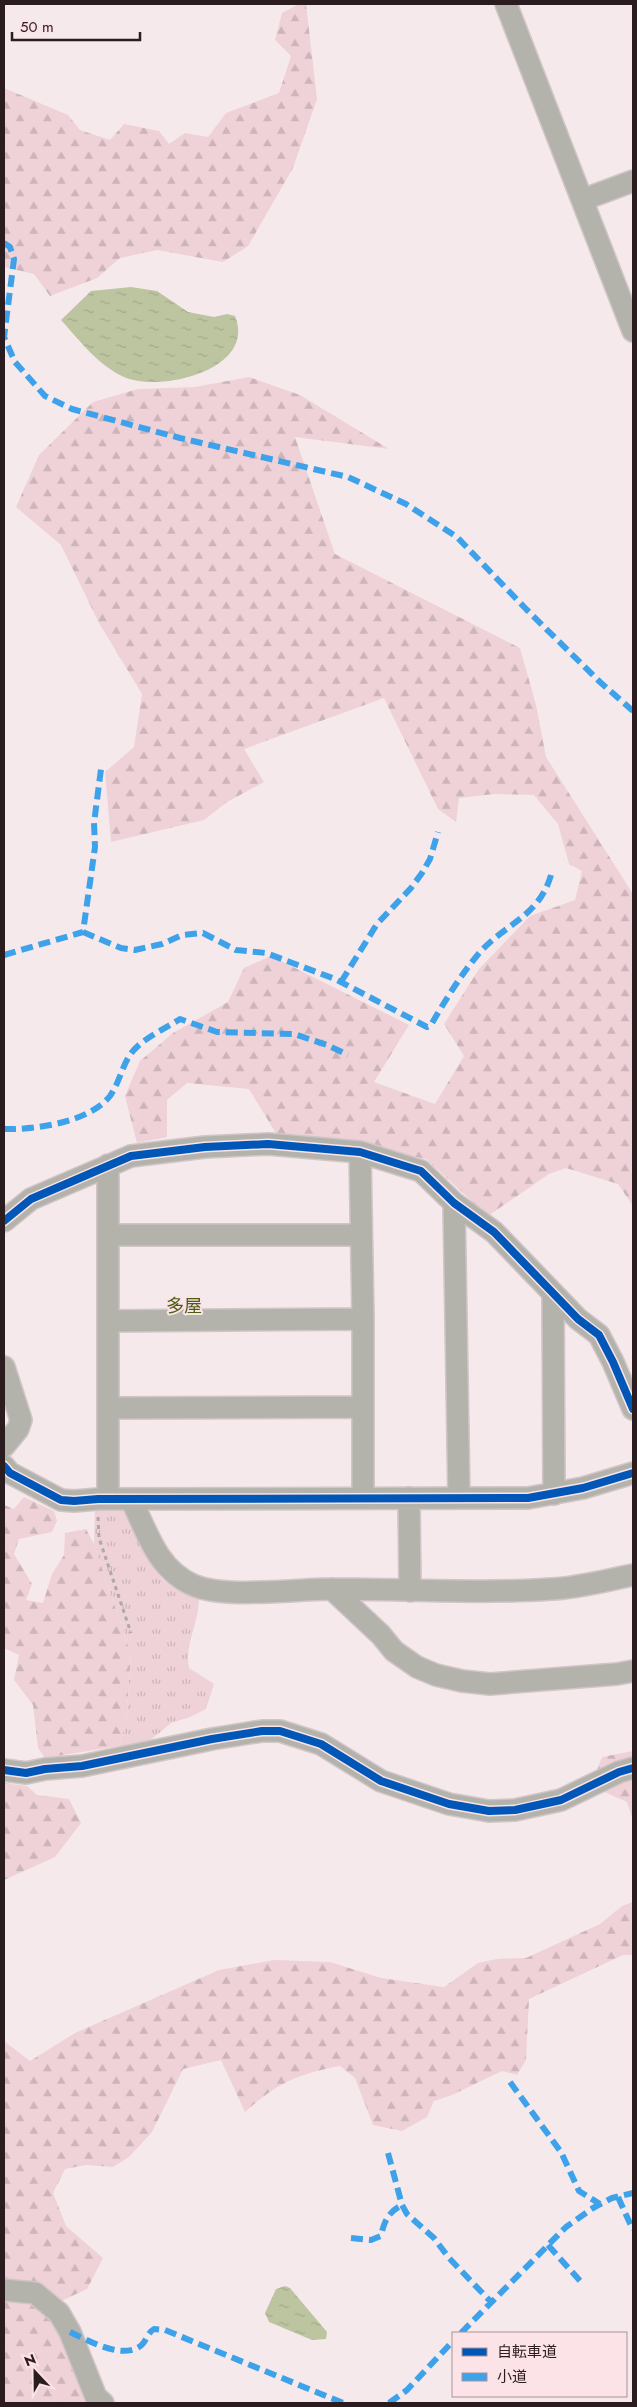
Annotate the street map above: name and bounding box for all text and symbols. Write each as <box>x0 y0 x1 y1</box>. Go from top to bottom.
scale bar <box>12 10 140 42</box>
text: 50 m <box>20 16 54 38</box>
district label: 多屋 <box>166 1293 202 1319</box>
legend <box>452 2332 627 2397</box>
text: 自転車道 <box>497 2341 557 2363</box>
north arrow <box>10 2347 60 2397</box>
text: N <box>21 2349 39 2371</box>
text: 小道 <box>497 2366 527 2388</box>

